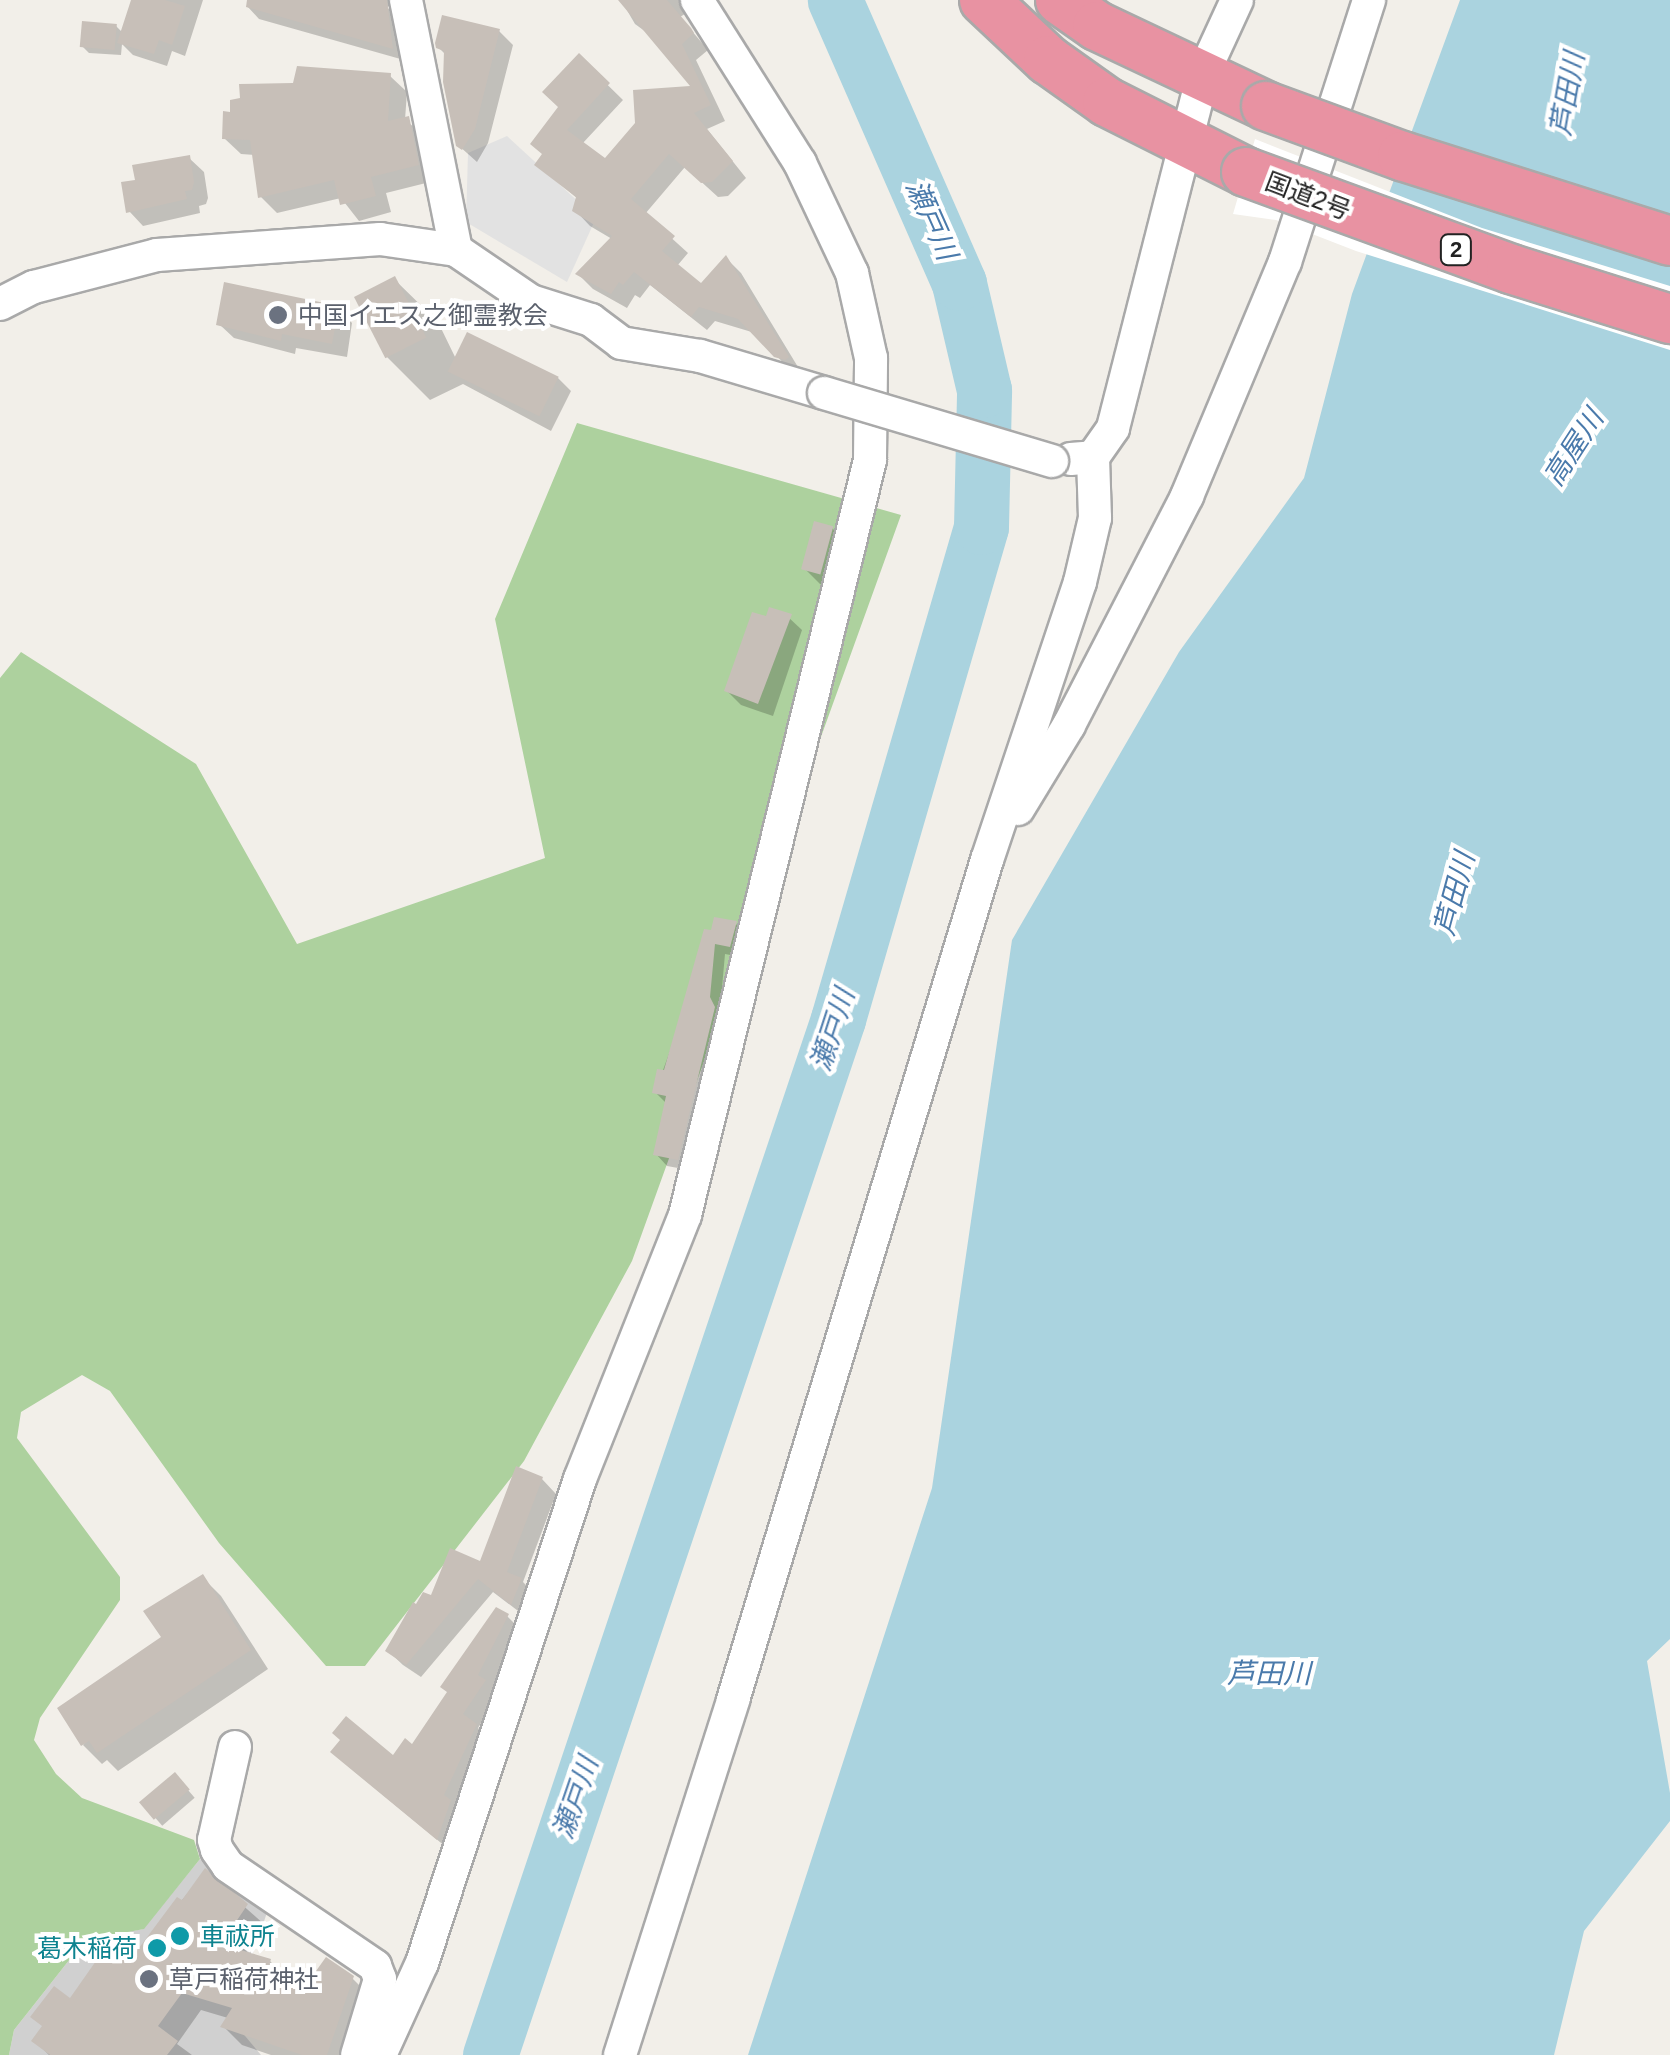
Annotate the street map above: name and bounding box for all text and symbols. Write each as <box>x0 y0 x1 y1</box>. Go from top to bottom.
water label: 芦田川 <box>1544 50 1592 138</box>
street label: 国道2号 <box>1261 166 1355 226</box>
water label: 瀬戸川 <box>899 175 963 265</box>
road number: 2 <box>1438 233 1474 267</box>
place label: 中国イエス之御霊教会 <box>298 300 548 330</box>
marker: 中国イエス之御霊教会 <box>267 304 289 326</box>
water label: 高屋川 <box>1537 404 1611 492</box>
water label: 芦田川 <box>1428 849 1482 939</box>
water label: 瀬戸川 <box>804 985 862 1075</box>
water label: 芦田川 <box>1227 1657 1311 1691</box>
water label: 瀬戸川 <box>546 1753 606 1843</box>
place label: 車祓所 <box>200 1921 275 1951</box>
marker: 車祓所 <box>169 1925 191 1947</box>
place label: 葛木稲荷 <box>37 1933 137 1963</box>
marker: 葛木稲荷 <box>146 1937 168 1959</box>
place label: 草戸稲荷神社 <box>169 1964 319 1994</box>
marker: 草戸稲荷神社 <box>138 1968 160 1990</box>

